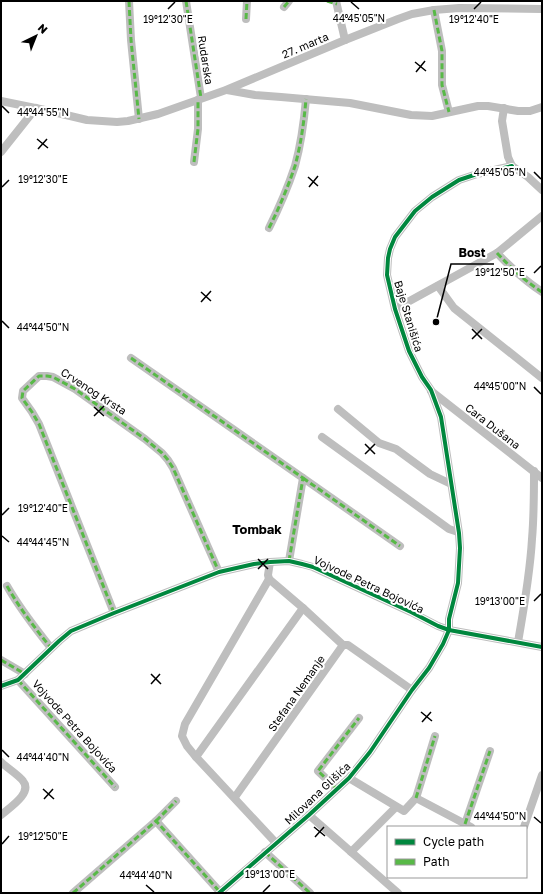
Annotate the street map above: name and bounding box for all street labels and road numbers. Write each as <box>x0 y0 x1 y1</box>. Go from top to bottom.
street label: 27. marta <box>280 29 330 61</box>
street label: Rudarska <box>196 35 216 85</box>
street label: Baje Stanišića <box>392 279 426 353</box>
street label: Crvenog Krsta <box>59 365 129 417</box>
street label: Cara Dušana <box>463 400 523 452</box>
street label: Vojvode Petra Bojovića <box>312 553 426 615</box>
street label: Stefana Nemanje <box>265 652 327 734</box>
street label: Vojvode Petra Bojovića <box>30 677 120 775</box>
street label: Milovana Glišića <box>281 759 353 827</box>

